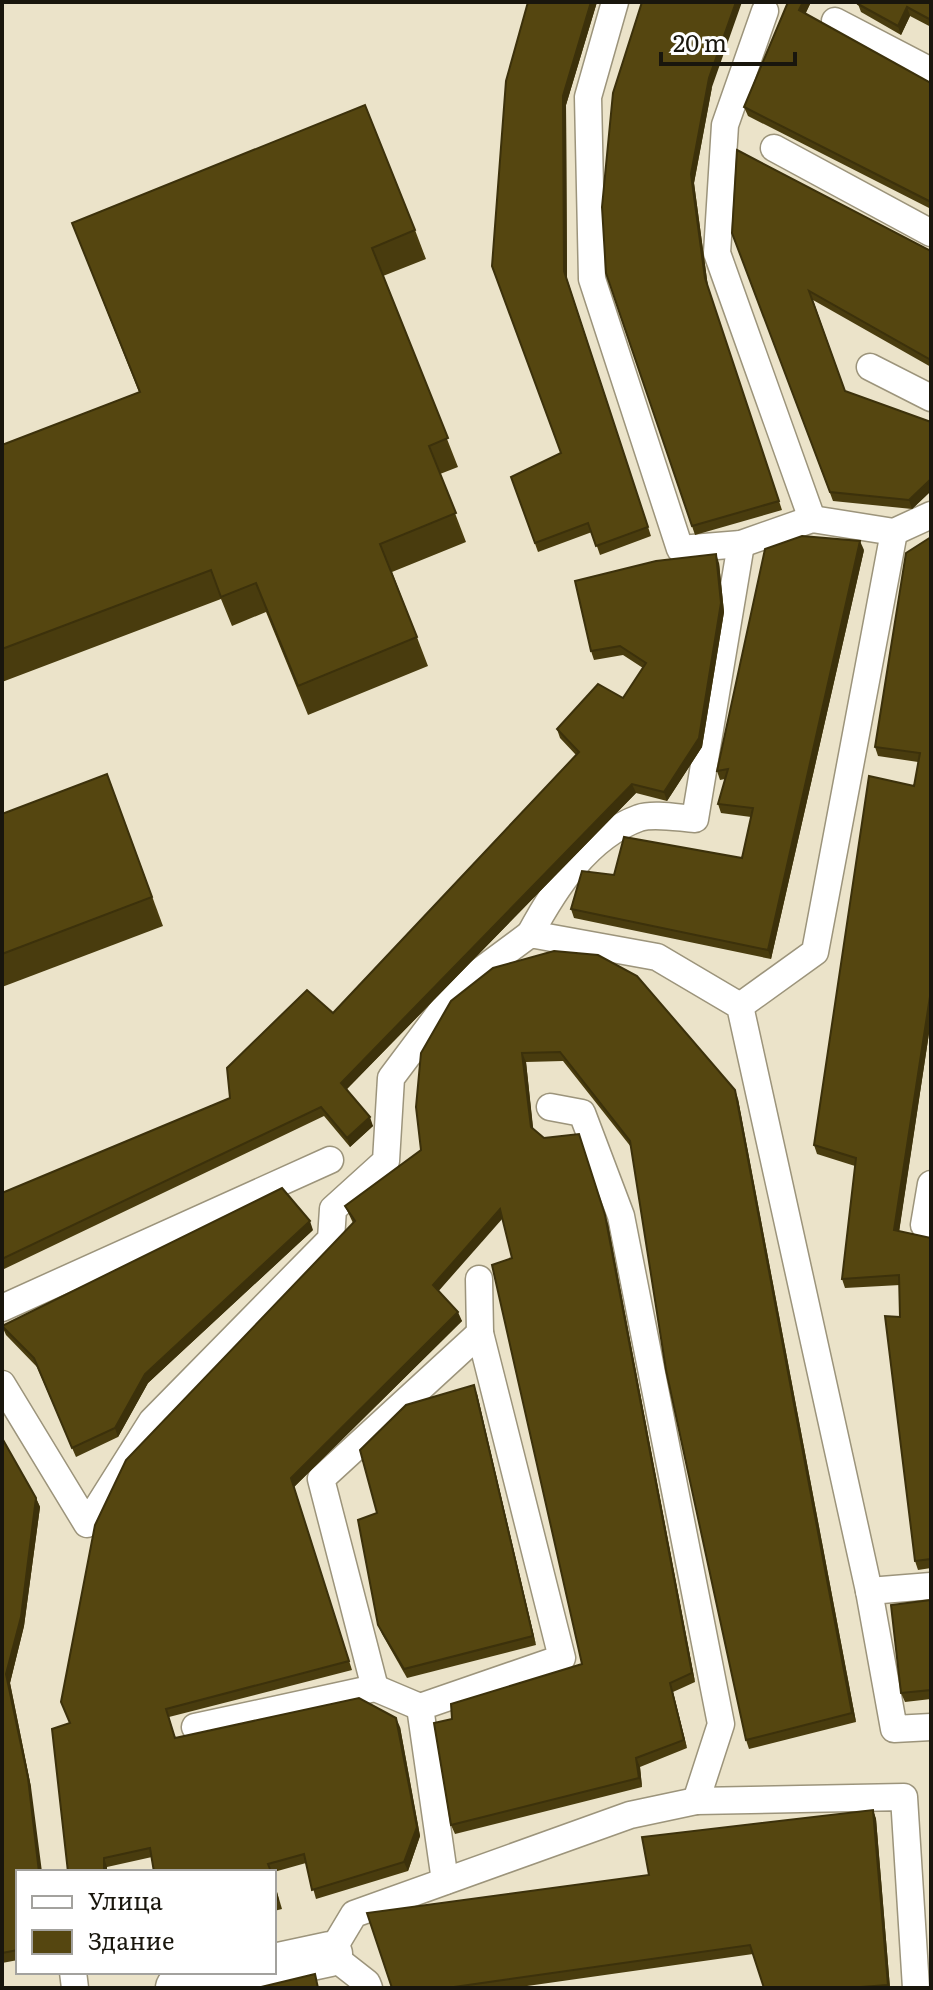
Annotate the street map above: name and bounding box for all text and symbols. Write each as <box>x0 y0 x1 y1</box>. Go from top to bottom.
scale bar <box>661 16 795 66</box>
text: 20 m <box>673 24 727 59</box>
legend <box>16 1870 276 1974</box>
text: Улица <box>88 1882 163 1917</box>
text: Здание <box>88 1922 174 1957</box>

